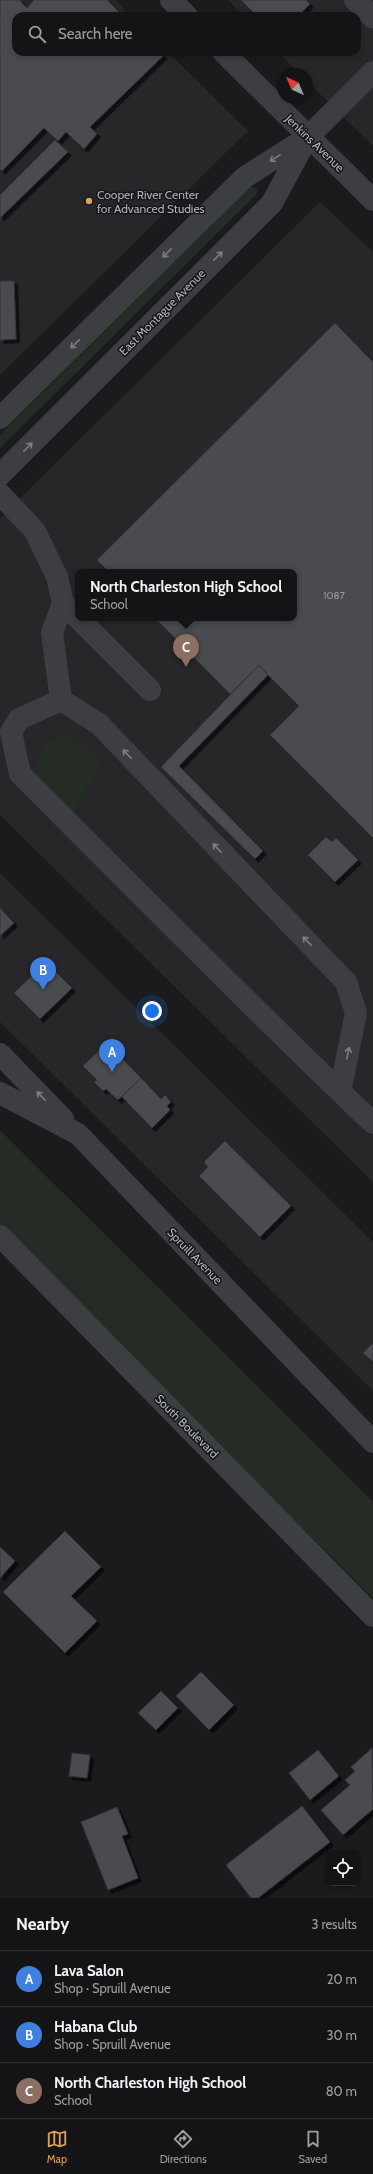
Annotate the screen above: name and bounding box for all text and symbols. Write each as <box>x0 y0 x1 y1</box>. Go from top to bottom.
search box <box>12 12 361 56</box>
icon: search <box>26 23 48 45</box>
text: Search here <box>58 25 133 43</box>
north arrow <box>277 68 313 104</box>
street label: Jenkins Avenue <box>282 110 348 175</box>
one-way arrow <box>269 155 281 163</box>
place label: Cooper River Center for Advanced Studies <box>97 187 205 216</box>
marker: Cooper River Center for Advanced Studies <box>84 196 94 206</box>
one-way arrow <box>162 248 172 258</box>
one-way arrow <box>213 251 223 261</box>
street label: East Montague Avenue <box>116 266 208 358</box>
one-way arrow <box>70 340 80 349</box>
one-way arrow <box>23 442 32 452</box>
popup <box>75 569 297 621</box>
text: North Charleston High School <box>90 578 282 596</box>
house number: 1087 <box>323 589 345 602</box>
text: School <box>90 596 128 612</box>
pin: C <box>173 634 199 667</box>
one-way arrow <box>123 749 132 759</box>
one-way arrow <box>212 843 222 853</box>
one-way arrow <box>303 937 312 947</box>
pin: B <box>30 957 56 990</box>
your location <box>142 1001 162 1021</box>
pin: A <box>99 1039 125 1072</box>
one-way arrow <box>344 1047 352 1060</box>
one-way arrow <box>36 1091 46 1101</box>
street label: Spruill Avenue <box>164 1225 226 1287</box>
street label: South Boulevard <box>152 1391 222 1461</box>
map controls <box>325 1850 361 1886</box>
button: locate <box>325 1850 361 1886</box>
text: Nearby <box>16 1914 69 1934</box>
text: 3 results <box>311 1916 357 1932</box>
text: Lava Salon <box>54 1962 124 1980</box>
text: A <box>25 1971 33 1987</box>
text: 20 m <box>327 1971 357 1987</box>
text: Shop · Spruill Avenue <box>54 1980 171 1996</box>
text: Habana Club <box>54 2018 137 2036</box>
text: B <box>25 2027 33 2043</box>
text: 30 m <box>327 2027 357 2043</box>
text: Shop · Spruill Avenue <box>54 2036 171 2052</box>
text: North Charleston High School <box>54 2074 246 2092</box>
text: C <box>25 2083 33 2099</box>
text: 80 m <box>326 2083 357 2099</box>
text: School <box>54 2092 92 2108</box>
tab: Map <box>46 2128 68 2166</box>
tab: Directions <box>160 2128 207 2166</box>
tab: Saved <box>299 2128 327 2166</box>

